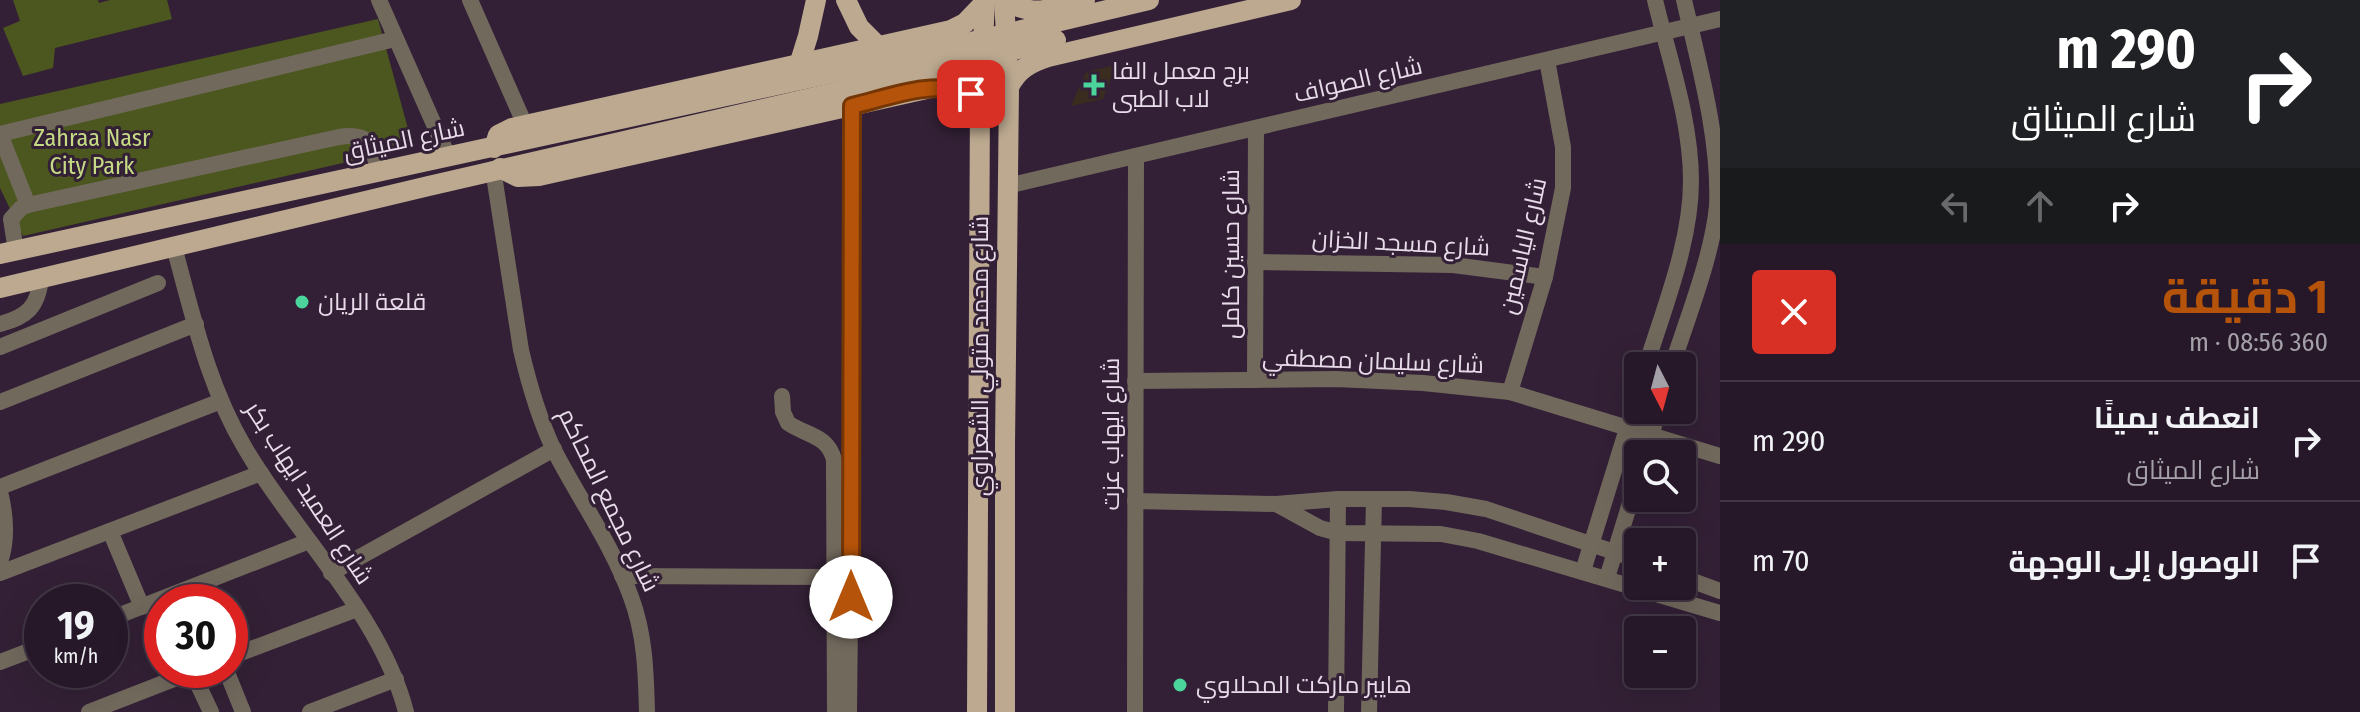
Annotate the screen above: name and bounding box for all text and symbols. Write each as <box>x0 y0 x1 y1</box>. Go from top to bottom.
text: 290 m <box>2056 16 2196 83</box>
icon: right <box>2224 32 2328 136</box>
street label: شارع الصواف <box>1291 52 1425 110</box>
place label: برج معمل الفا لاب الطبى <box>1112 57 1250 113</box>
pin <box>937 60 1005 128</box>
icon: arrive <box>949 72 993 116</box>
marker: برج معمل الفا لاب الطبى <box>1083 74 1105 96</box>
text: شارع الميثاق <box>2011 97 2196 141</box>
street label: شارع الميثاق <box>341 113 468 168</box>
park label: Zahraa Nasr City Park <box>34 124 151 180</box>
street label: شارع حسين كامل <box>1217 169 1247 339</box>
street label: شارع الياسمين <box>1494 175 1554 317</box>
icon: left <box>1934 184 1978 228</box>
icon: ahead <box>2018 184 2062 228</box>
icon: right <box>2102 184 2146 228</box>
street label: شارع محمد متولي الشعراوي <box>966 216 999 496</box>
street label: شارع مسجد الخزان <box>1311 224 1491 264</box>
text: 1 دقيقة <box>2162 268 2328 326</box>
button: close <box>1752 270 1836 354</box>
place label: قلعة الريان <box>318 288 426 316</box>
marker: قلعة الريان <box>293 293 311 311</box>
text: 360 m · 08:56 <box>2189 327 2328 358</box>
street label: شارع سليمان مصطفي <box>1262 343 1484 384</box>
north arrow <box>1624 352 1696 424</box>
map controls <box>1624 352 1696 688</box>
street label: شارع ايهاب عزت <box>1097 358 1127 510</box>
street label: شارع العميد ايهاب بكر <box>237 395 378 591</box>
text: انعطف يمينًا <box>2094 400 2260 436</box>
street label: شارع مجمع المحاكم <box>551 404 666 597</box>
icon: right <box>2284 419 2328 463</box>
text: 290 m <box>1752 423 1825 459</box>
button: search <box>1624 440 1696 512</box>
text: شارع الميثاق <box>2126 455 2260 486</box>
button: + <box>1624 528 1696 600</box>
icon: arrive <box>2284 539 2328 583</box>
text: 70 m <box>1752 543 1810 579</box>
text: الوصول إلى الوجهة <box>2009 544 2260 580</box>
position arrow <box>809 555 893 639</box>
speed limit sign: 30 <box>144 584 248 688</box>
text: 19 <box>57 602 95 650</box>
button: − <box>1624 616 1696 688</box>
text: km/h <box>54 644 98 668</box>
place label: هايبر ماركت المحلاوي <box>1196 671 1412 703</box>
marker: هايبر ماركت المحلاوي <box>1171 676 1189 694</box>

